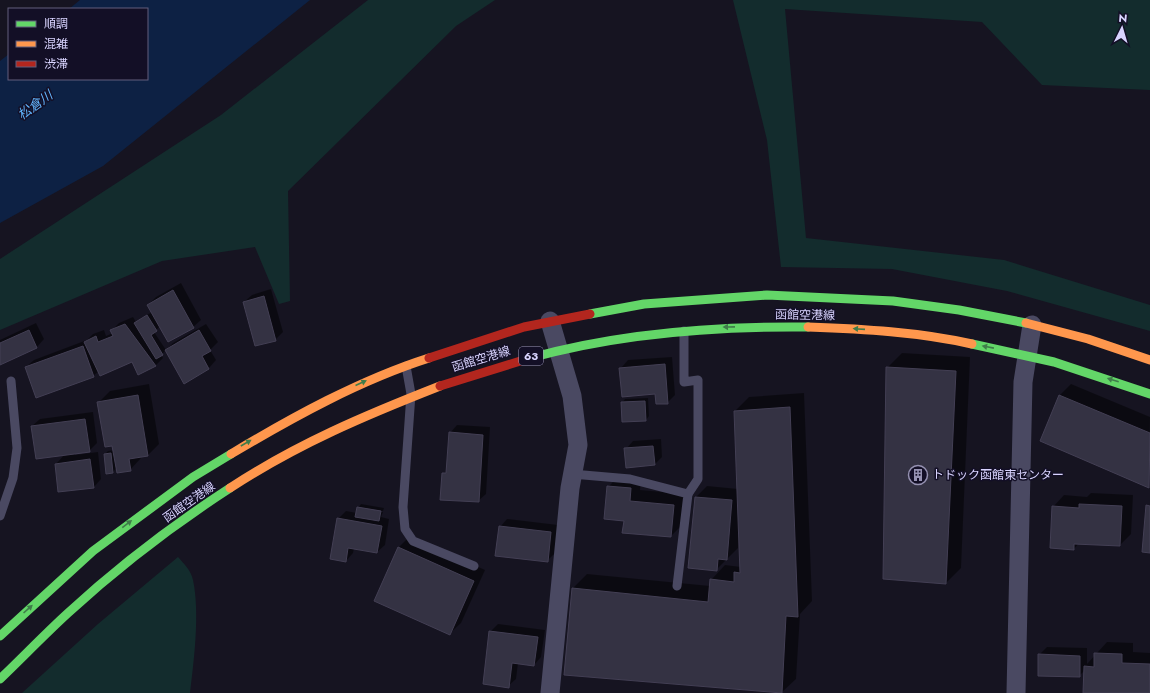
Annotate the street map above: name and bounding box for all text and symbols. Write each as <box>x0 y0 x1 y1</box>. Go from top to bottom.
legend <box>8 8 148 80</box>
north arrow <box>1102 8 1142 48</box>
text: N <box>1118 10 1128 26</box>
text: 順調 <box>44 15 68 33</box>
text: 混雑 <box>44 35 68 53</box>
text: 渋滞 <box>44 55 68 73</box>
water label: 松倉川 <box>14 85 58 124</box>
street label: 函館空港線 <box>775 305 835 325</box>
one-way arrow <box>722 324 735 330</box>
one-way arrow <box>853 326 865 333</box>
street label: 函館空港線 <box>450 342 512 376</box>
one-way arrow <box>982 343 994 349</box>
road number: 63 <box>519 347 543 365</box>
one-way arrow <box>1107 377 1119 383</box>
one-way arrow <box>355 380 367 387</box>
one-way arrow <box>240 440 252 447</box>
building icon: トドック函館東センター <box>907 464 929 486</box>
place label: トドック函館東センター <box>932 466 1064 484</box>
street label: 函館空港線 <box>159 477 219 527</box>
one-way arrow <box>121 520 132 528</box>
one-way arrow <box>23 604 33 613</box>

